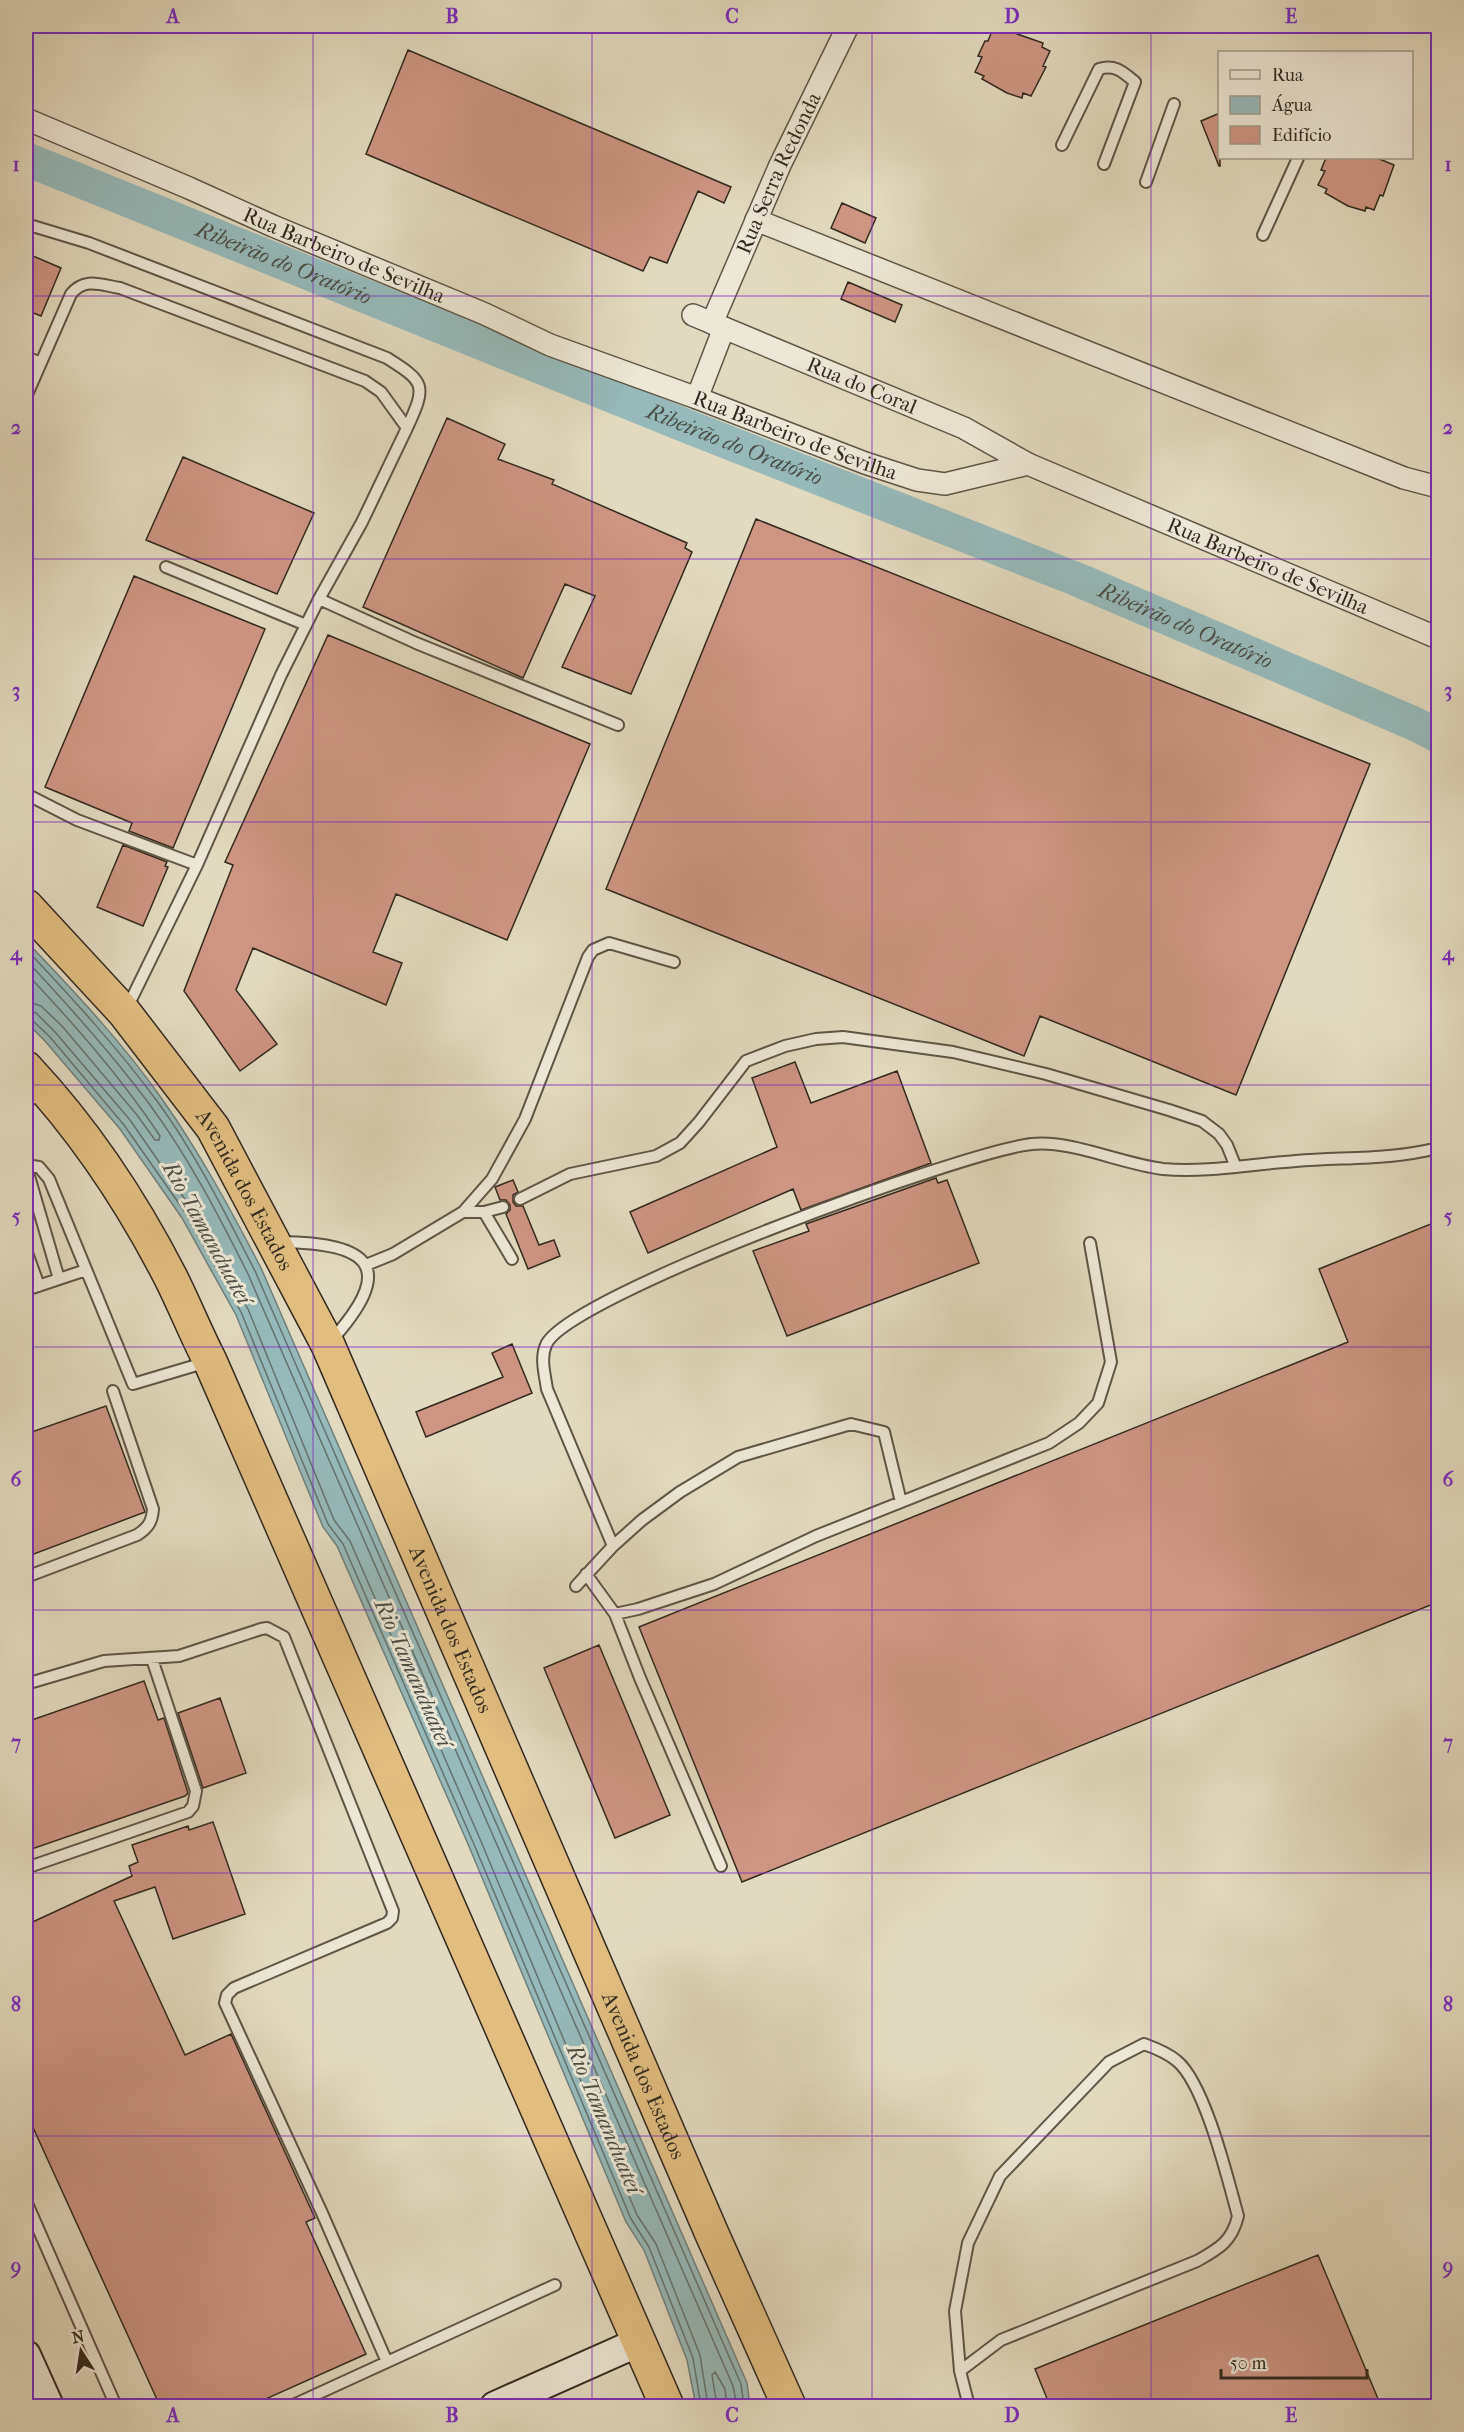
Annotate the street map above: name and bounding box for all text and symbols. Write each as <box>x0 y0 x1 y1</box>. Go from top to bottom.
text: A <box>165 5 181 28</box>
text: B <box>445 5 459 28</box>
text: C <box>725 5 739 28</box>
text: D <box>1004 5 1020 28</box>
text: E <box>1285 5 1297 28</box>
legend <box>1218 51 1413 159</box>
text: Rua <box>1272 65 1304 86</box>
street label: Rua Serra Redonda <box>731 88 826 257</box>
text: Água <box>1271 94 1313 116</box>
text: Edifício <box>1272 125 1331 146</box>
text: 1 <box>12 153 20 176</box>
text: 1 <box>1444 153 1452 176</box>
street label: Rua Barbeiro de Sevilha <box>239 202 449 308</box>
water label: Ribeirão do Oratório <box>190 215 375 310</box>
street label: Rua do Coral <box>803 352 921 419</box>
street label: Rua Barbeiro de Sevilha <box>690 386 900 485</box>
water label: Ribeirão do Oratório <box>641 398 826 491</box>
text: 2 <box>11 416 21 439</box>
text: 2 <box>1443 416 1453 439</box>
street label: Rua Barbeiro de Sevilha <box>1163 512 1372 619</box>
water label: Ribeirão do Oratório <box>1093 576 1276 675</box>
text: 3 <box>12 679 20 702</box>
text: 3 <box>1444 679 1452 702</box>
text: 4 <box>9 942 23 966</box>
text: 4 <box>1441 942 1455 966</box>
street label: Avenida dos Estados <box>190 1104 298 1275</box>
water label: Rio Tamanduateí <box>156 1155 259 1312</box>
text: 5 <box>12 1205 21 1228</box>
text: 5 <box>1444 1205 1453 1228</box>
text: 6 <box>11 1468 23 1491</box>
text: 6 <box>1443 1468 1455 1491</box>
street label: Avenida dos Estados <box>404 1541 498 1717</box>
water label: Rio Tamanduateí <box>368 1593 459 1754</box>
text: 7 <box>10 1731 21 1754</box>
text: 7 <box>1442 1731 1453 1754</box>
street label: Avenida dos Estados <box>597 1987 690 2163</box>
text: 8 <box>11 1993 21 2016</box>
text: 8 <box>1443 1993 1453 2016</box>
water label: Rio Tamanduateí <box>560 2039 649 2201</box>
text: 9 <box>10 2256 21 2279</box>
text: 9 <box>1442 2256 1453 2279</box>
north arrow <box>51 2321 111 2381</box>
text: N <box>70 2326 87 2347</box>
scale bar <box>1221 2342 1366 2380</box>
text: 50 m <box>1230 2353 1267 2374</box>
text: A <box>165 2404 181 2427</box>
text: B <box>445 2404 459 2427</box>
text: C <box>725 2404 739 2427</box>
text: D <box>1004 2404 1020 2427</box>
text: E <box>1285 2404 1297 2427</box>

